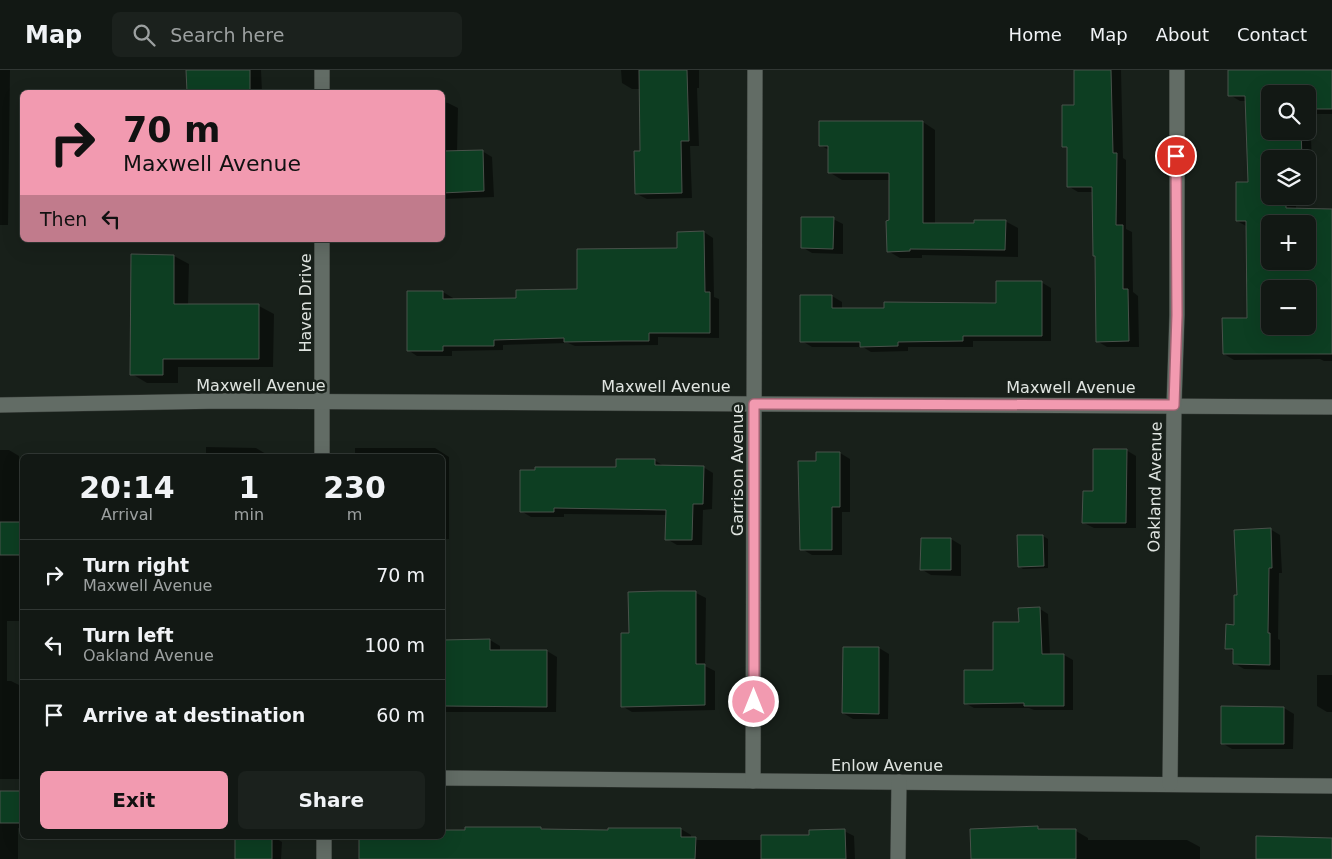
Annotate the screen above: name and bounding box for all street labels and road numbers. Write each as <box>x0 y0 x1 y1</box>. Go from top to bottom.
street label: Haven Drive <box>296 253 315 353</box>
street label: Maxwell Avenue <box>196 376 326 395</box>
street label: Maxwell Avenue <box>601 377 731 396</box>
street label: Maxwell Avenue <box>1006 378 1136 397</box>
street label: Garrison Avenue <box>728 404 747 536</box>
street label: Oakland Avenue <box>1144 421 1166 553</box>
street label: Enlow Avenue <box>831 756 943 775</box>

